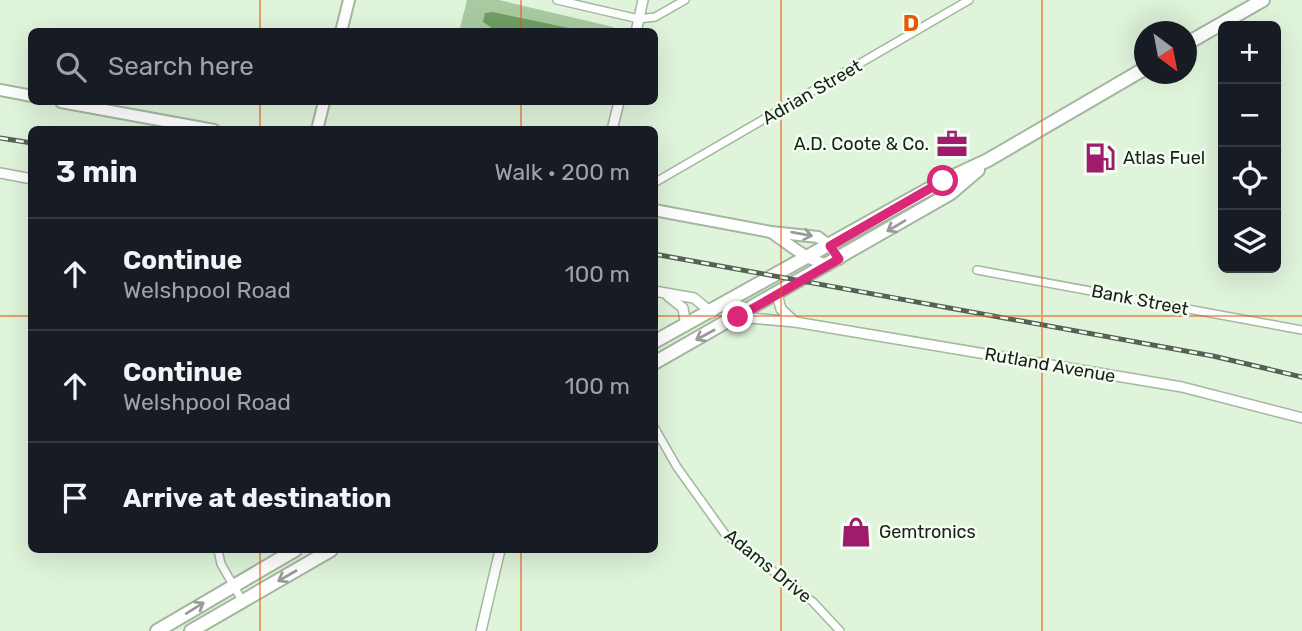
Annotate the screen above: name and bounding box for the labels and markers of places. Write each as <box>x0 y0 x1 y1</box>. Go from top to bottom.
office icon: A.D. Coote & Co. <box>935 127 969 161</box>
place label: A.D. Coote & Co. <box>794 133 929 155</box>
fuel station icon: Atlas Fuel <box>1083 141 1117 175</box>
place label: Atlas Fuel <box>1123 147 1205 169</box>
shop icon: Gemtronics <box>839 515 873 549</box>
place label: Gemtronics <box>879 521 976 543</box>

